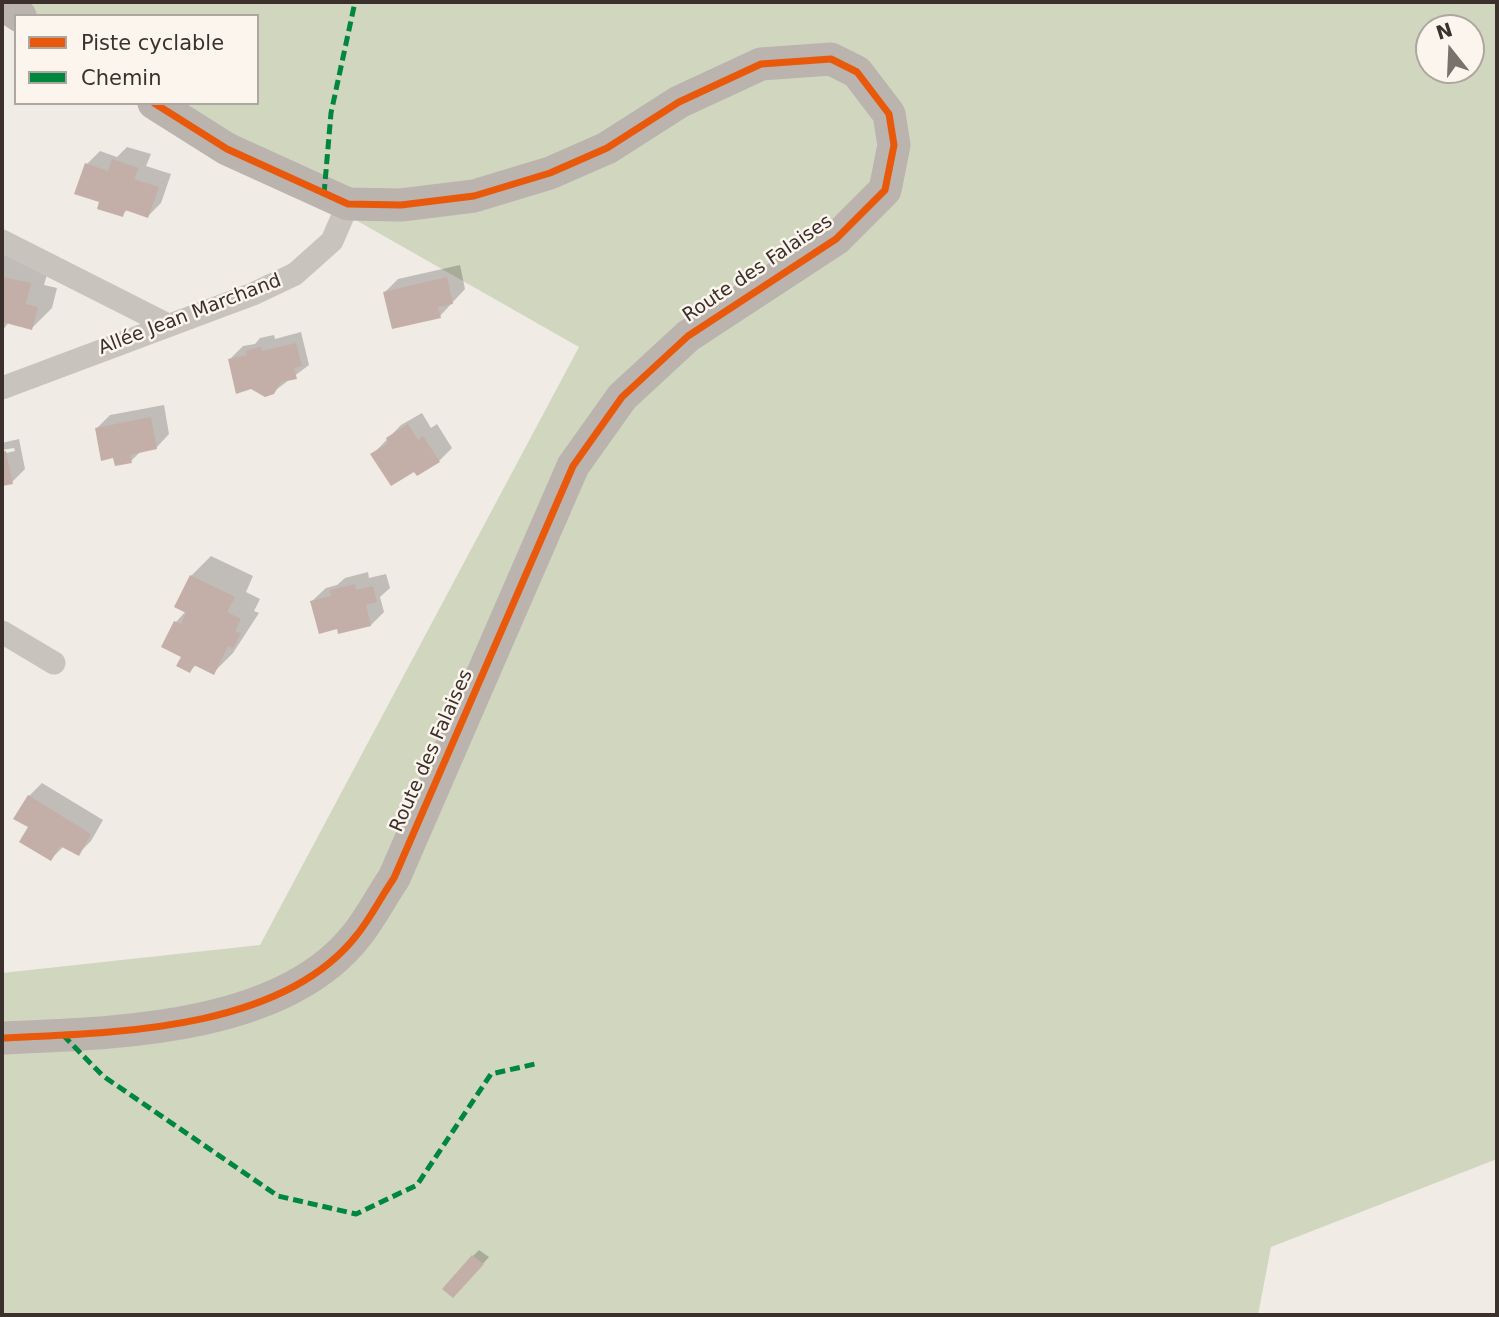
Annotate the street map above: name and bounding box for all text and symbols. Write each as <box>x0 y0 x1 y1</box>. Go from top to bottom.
legend <box>14 14 259 105</box>
north arrow <box>1415 14 1485 84</box>
text: N <box>1433 18 1455 44</box>
text: Piste cyclable <box>81 31 224 55</box>
text: Chemin <box>81 66 162 90</box>
street label: Route des Falaises <box>679 211 837 327</box>
street label: Allée Jean Marchand <box>96 270 284 360</box>
street label: Route des Falaises <box>386 666 478 836</box>

